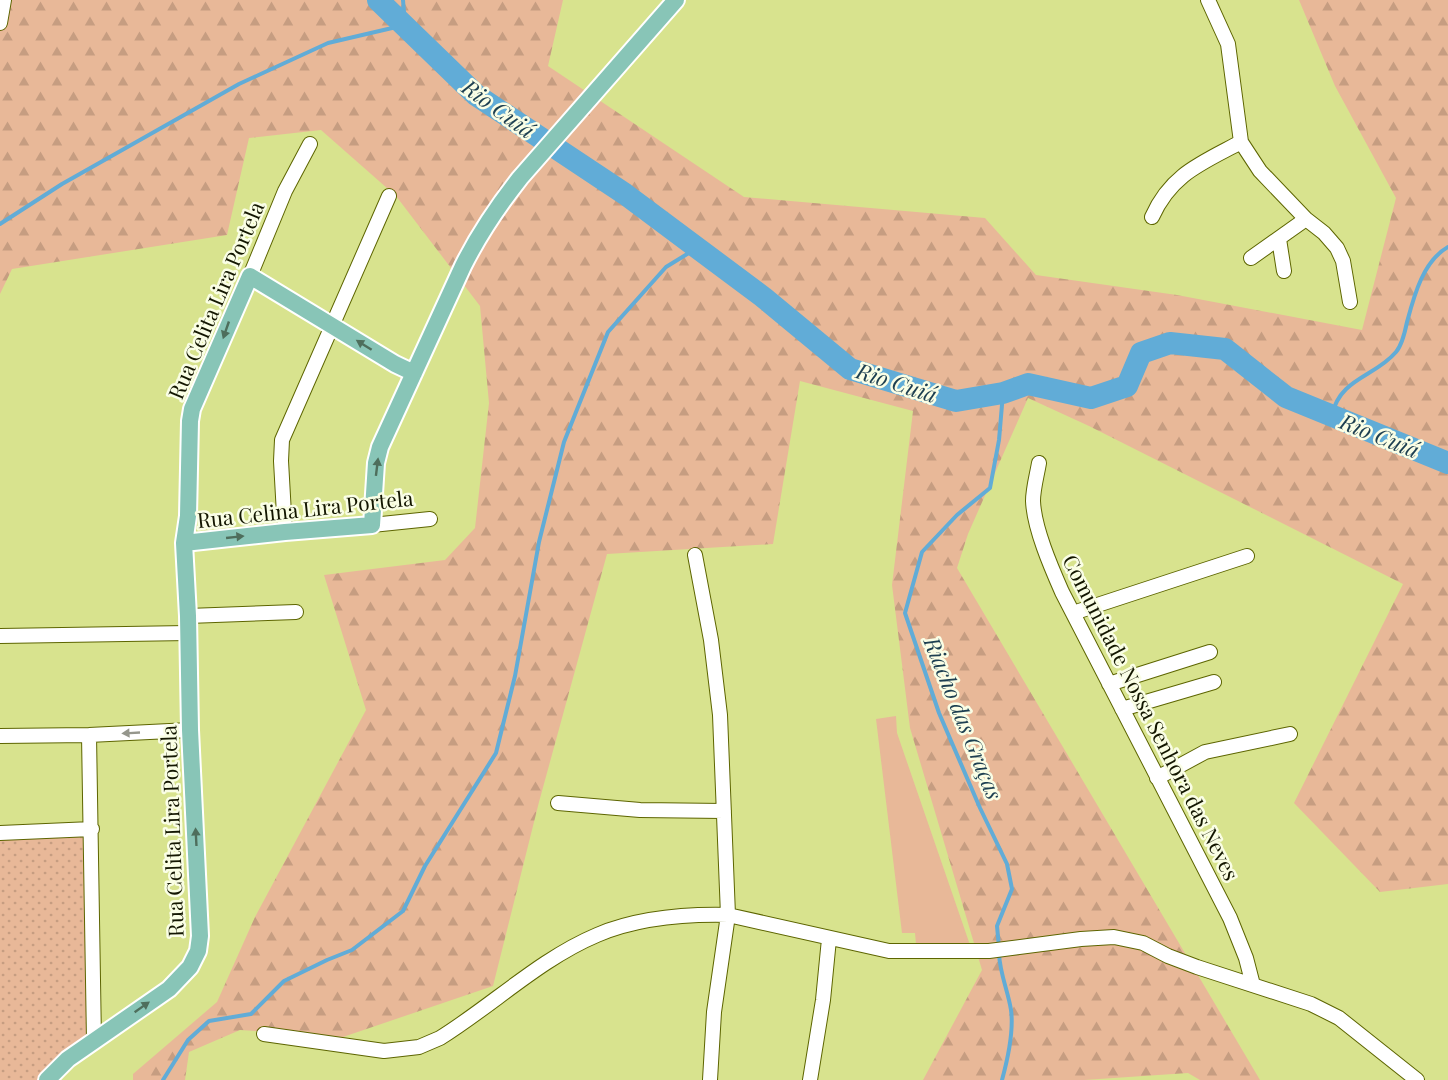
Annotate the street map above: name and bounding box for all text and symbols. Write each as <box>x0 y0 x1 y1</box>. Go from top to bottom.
water label: Rio Cuiá <box>456 71 542 145</box>
street label: Rua Celita Lira Portela <box>161 196 270 403</box>
one-way arrow <box>220 321 230 339</box>
one-way arrow <box>356 340 372 351</box>
water label: Rio Cuiá <box>852 355 942 409</box>
water label: Rio Cuiá <box>1335 405 1425 465</box>
one-way arrow <box>372 457 381 476</box>
street label: Rua Celina Lira Portela <box>196 483 415 533</box>
one-way arrow <box>225 532 244 542</box>
street label: Comunidade Nossa Senhora das Neves <box>1057 549 1247 885</box>
water label: Riacho das Graças <box>917 631 1011 804</box>
street label: Rua Celita Lira Portela <box>153 724 189 937</box>
one-way arrow <box>122 728 141 737</box>
one-way arrow <box>191 828 200 847</box>
one-way arrow <box>134 1002 151 1013</box>

